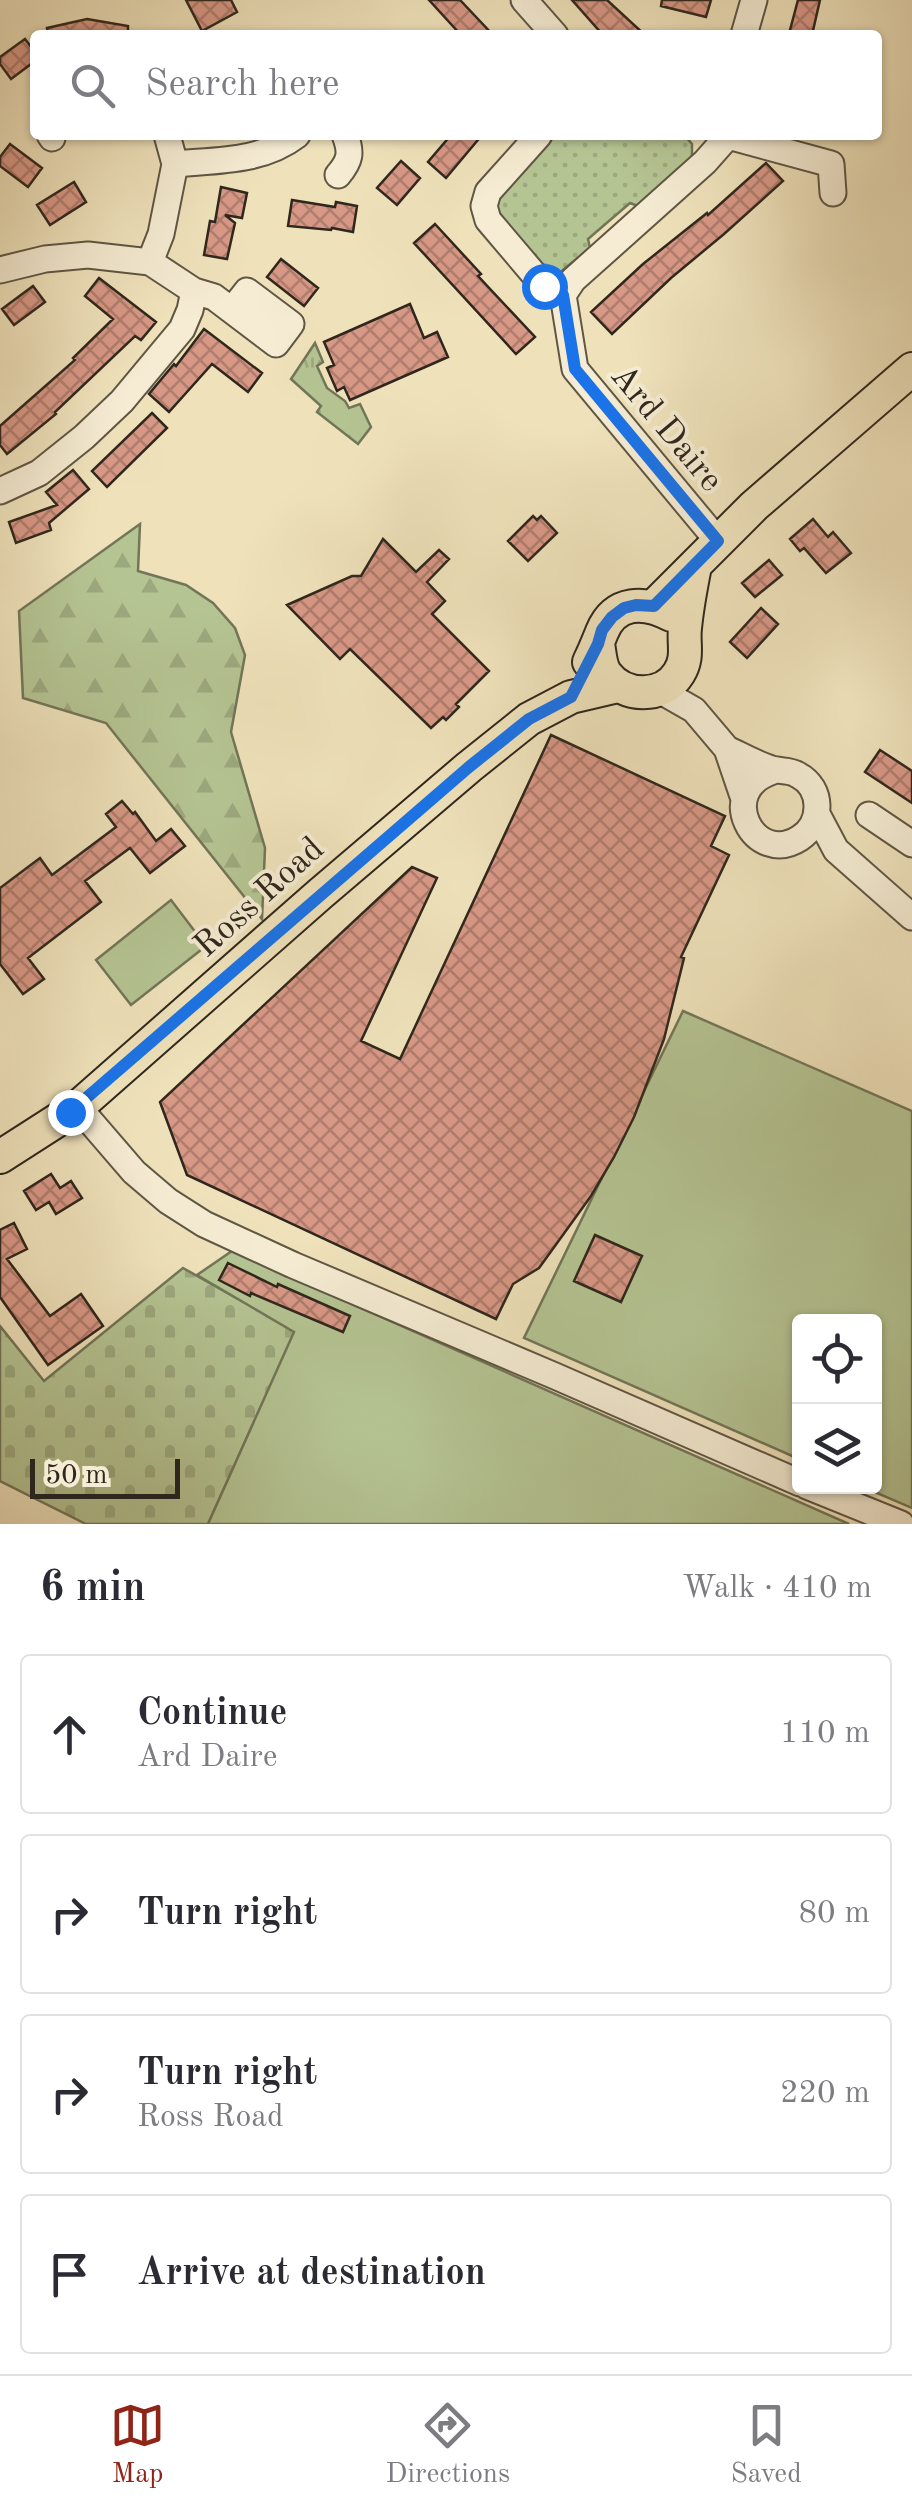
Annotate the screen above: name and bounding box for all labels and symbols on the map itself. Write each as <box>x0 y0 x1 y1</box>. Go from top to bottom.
route start <box>522 264 568 310</box>
street label: Ard Daire <box>603 359 729 499</box>
street label: Ross Road <box>188 831 331 965</box>
route end <box>48 1090 94 1136</box>
scale bar <box>30 1454 180 1498</box>

